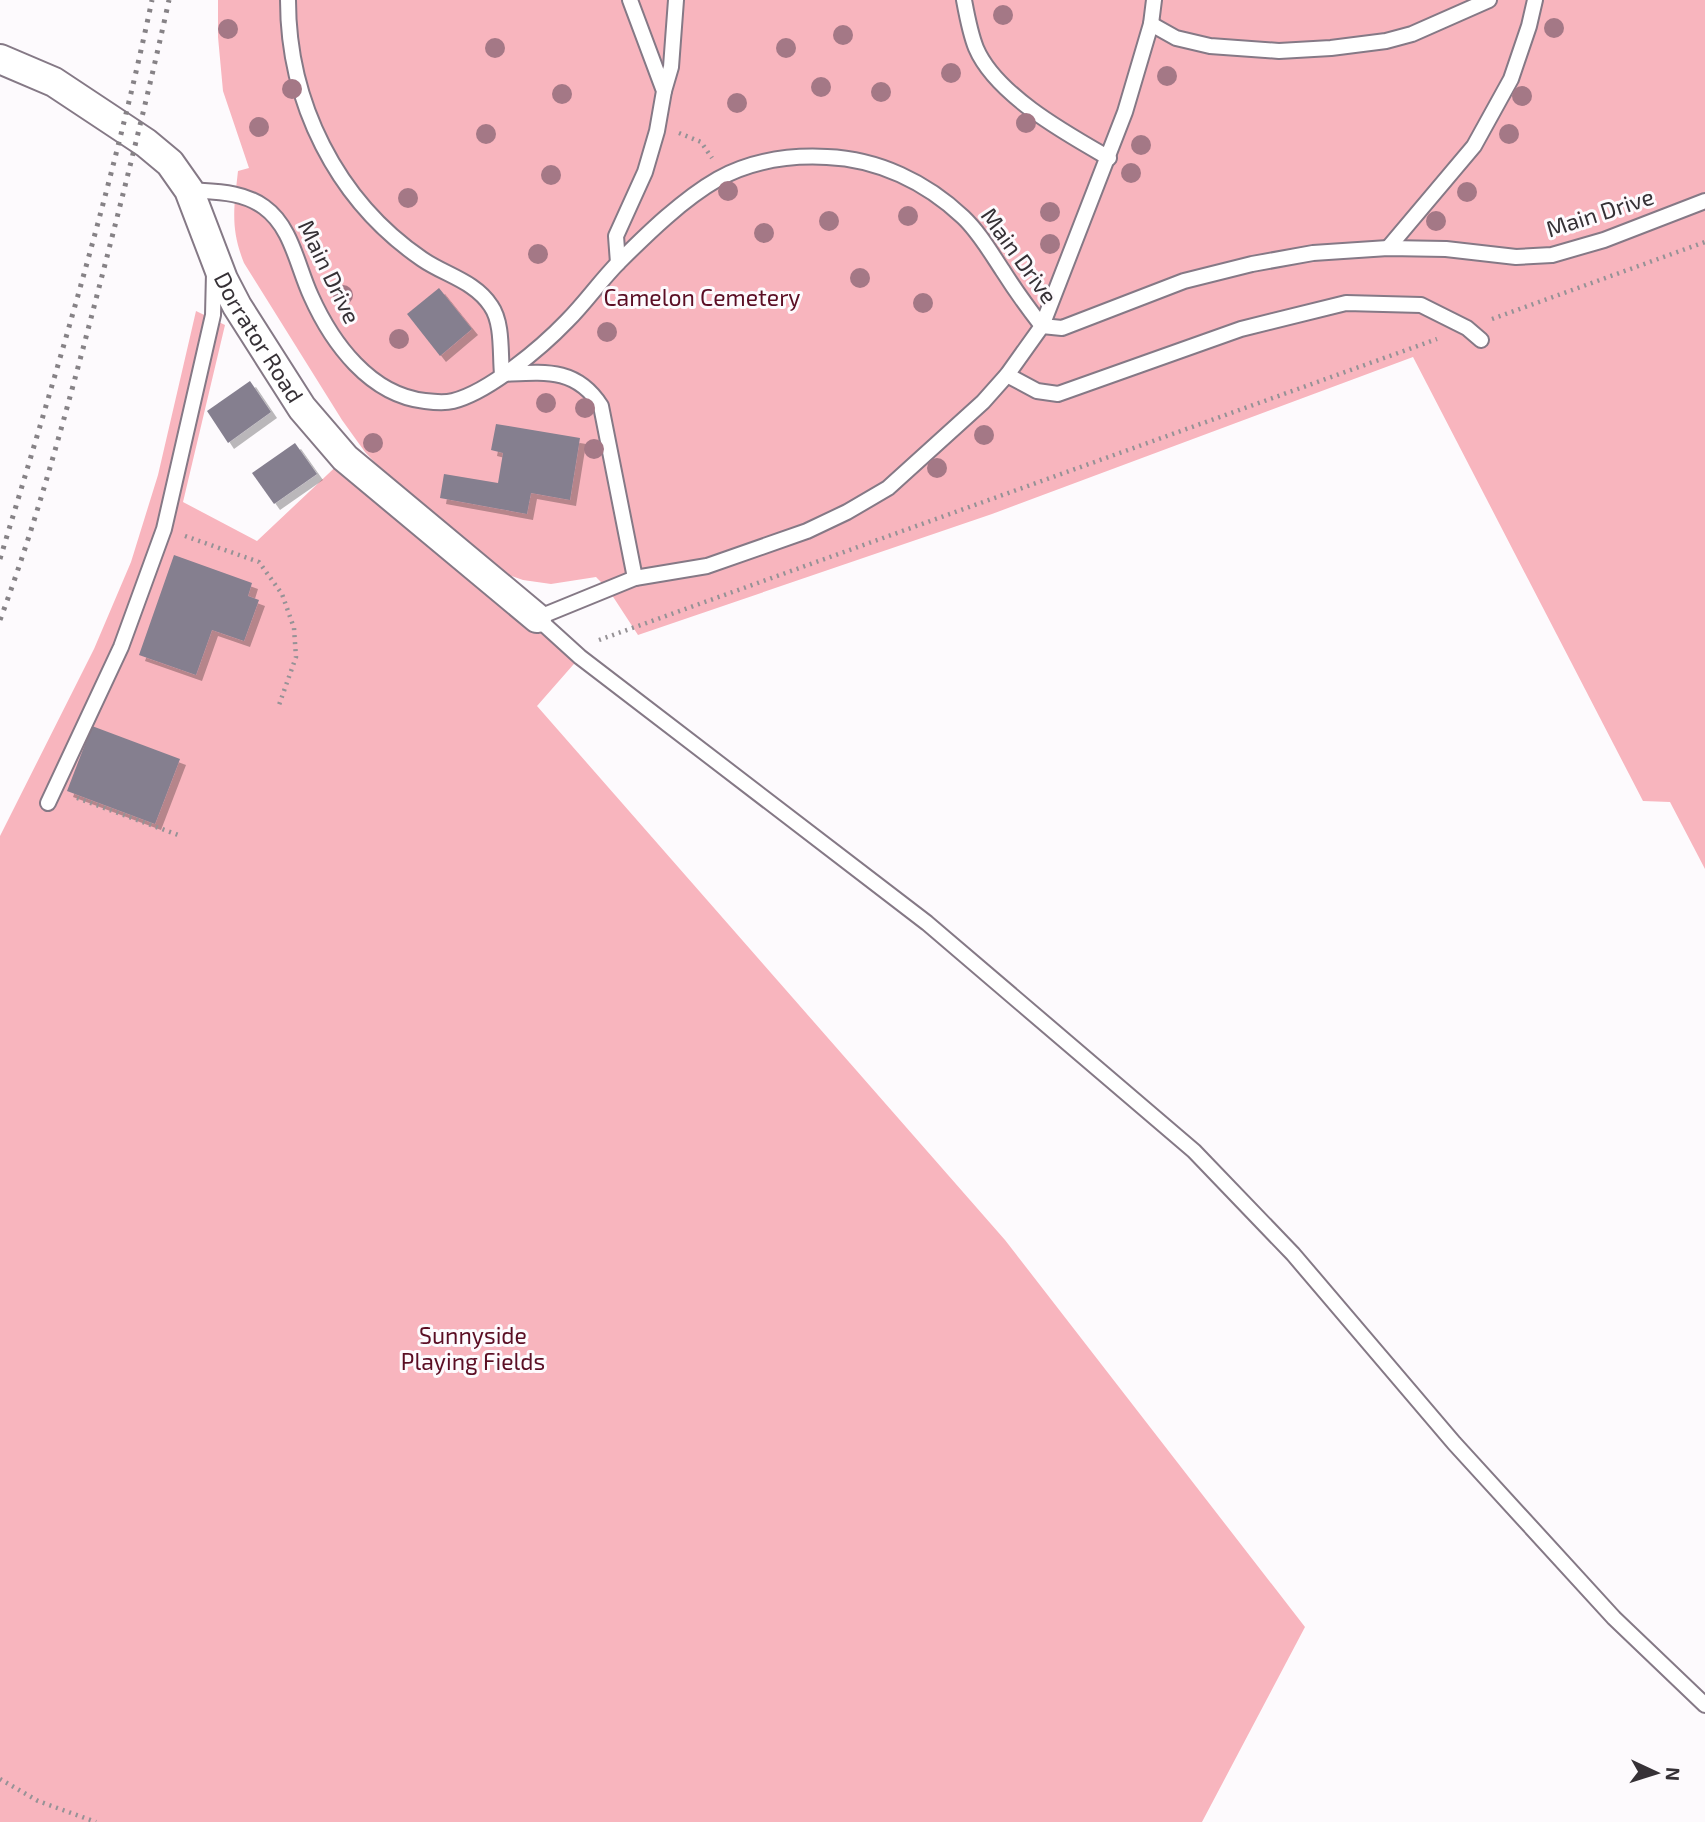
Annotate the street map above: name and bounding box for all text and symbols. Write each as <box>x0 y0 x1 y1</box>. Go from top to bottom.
street label: Main Drive <box>1542 181 1657 243</box>
street label: Main Drive <box>976 202 1064 309</box>
street label: Main Drive <box>293 215 367 328</box>
street label: Dorrator Road <box>209 267 310 408</box>
park label: Camelon Cemetery <box>603 283 801 311</box>
park label: Sunnyside Playing Fields <box>401 1321 545 1375</box>
north arrow <box>1621 1738 1691 1808</box>
text: N <box>1662 1767 1685 1782</box>

